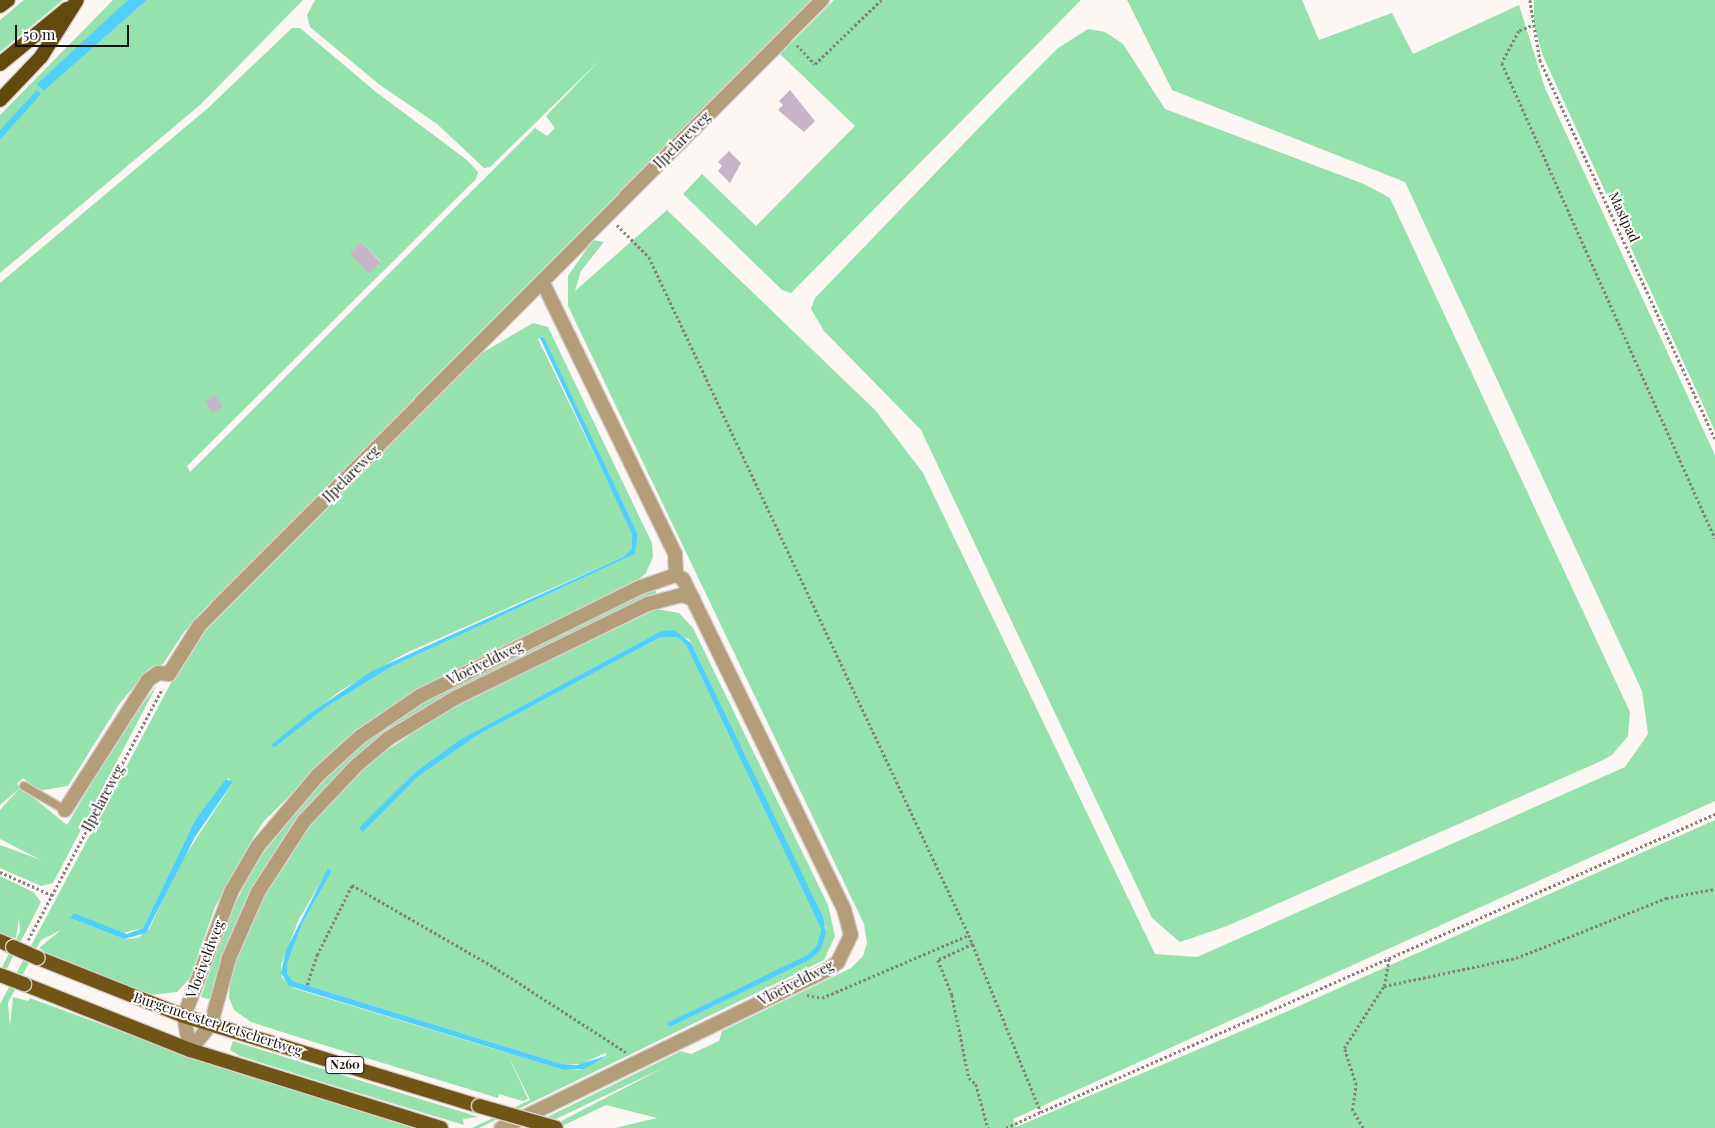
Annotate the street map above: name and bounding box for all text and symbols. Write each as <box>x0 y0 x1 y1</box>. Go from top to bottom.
scale bar <box>18 15 131 47</box>
text: 50 m <box>23 24 55 44</box>
street label: IJpelareweg <box>650 108 714 172</box>
street label: Mastpad <box>1605 189 1643 245</box>
street label: IJpelareweg <box>319 442 383 506</box>
street label: Vloeiveldweg <box>444 637 526 689</box>
street label: IJpelareweg <box>78 762 128 834</box>
street label: Vloeiveldweg <box>182 918 228 1000</box>
street label: Vloeiveldweg <box>755 957 837 1009</box>
street label: Burgemeester Letschertweg <box>131 989 305 1059</box>
road number: N260 <box>325 1056 365 1074</box>

